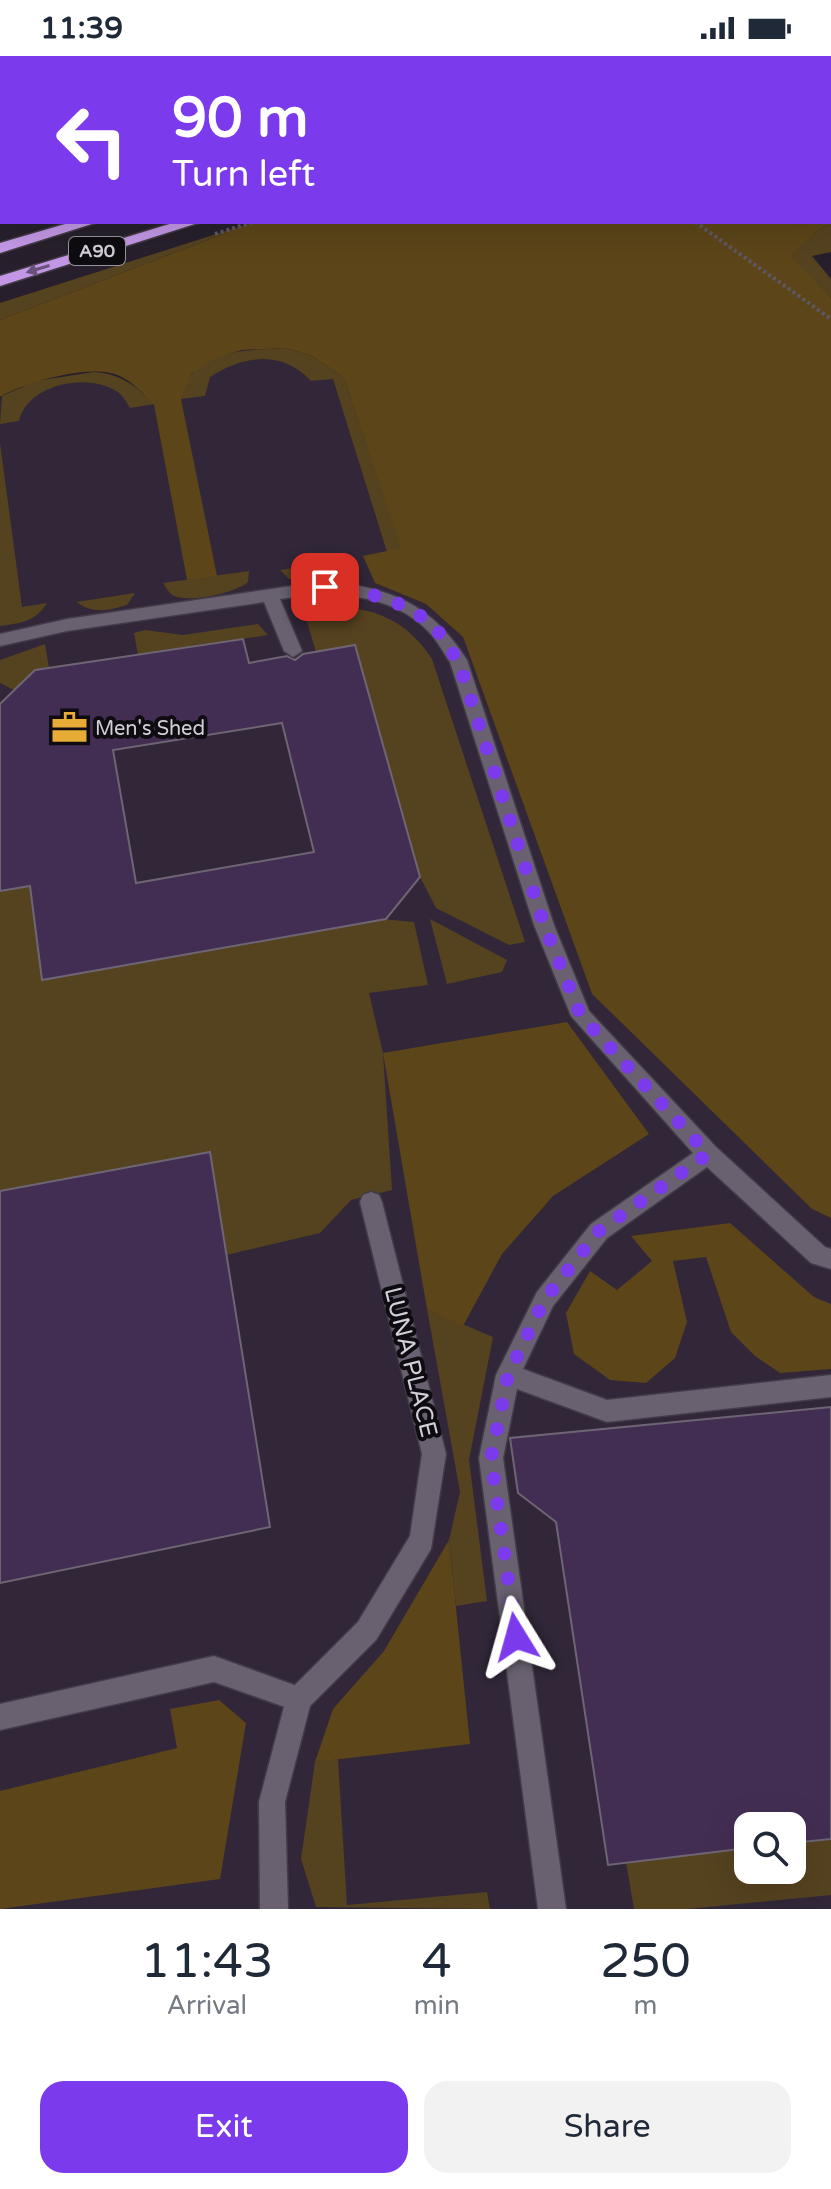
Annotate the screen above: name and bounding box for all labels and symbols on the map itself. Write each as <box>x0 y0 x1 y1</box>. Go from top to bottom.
road number: A90 <box>69 237 125 265</box>
one-way arrow <box>26 263 50 276</box>
pin <box>291 553 359 621</box>
office icon: Men's Shed <box>50 709 88 747</box>
place label: Men's Shed <box>95 717 205 741</box>
street label: LUNA PLACE <box>378 1284 443 1440</box>
position arrow <box>474 1595 558 1679</box>

